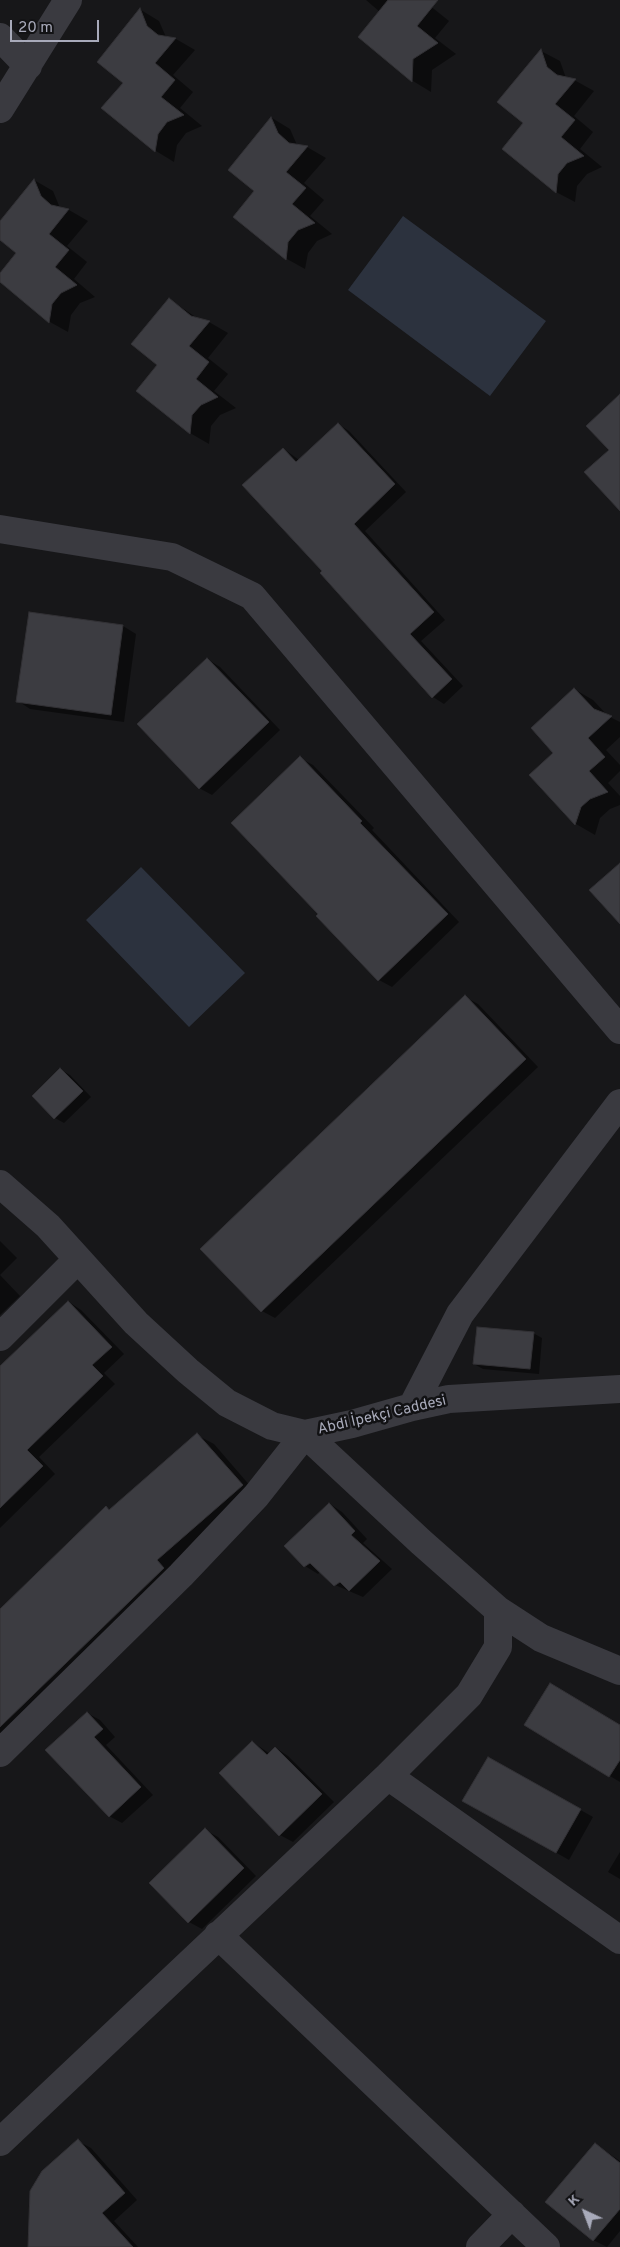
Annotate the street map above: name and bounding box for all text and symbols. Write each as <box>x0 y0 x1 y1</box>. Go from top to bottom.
scale bar <box>12 10 101 42</box>
text: 20 m <box>18 19 53 38</box>
street label: Abdi İpekçi Caddesi <box>316 1392 448 1440</box>
north arrow <box>560 2187 610 2237</box>
text: K <box>565 2191 584 2210</box>

